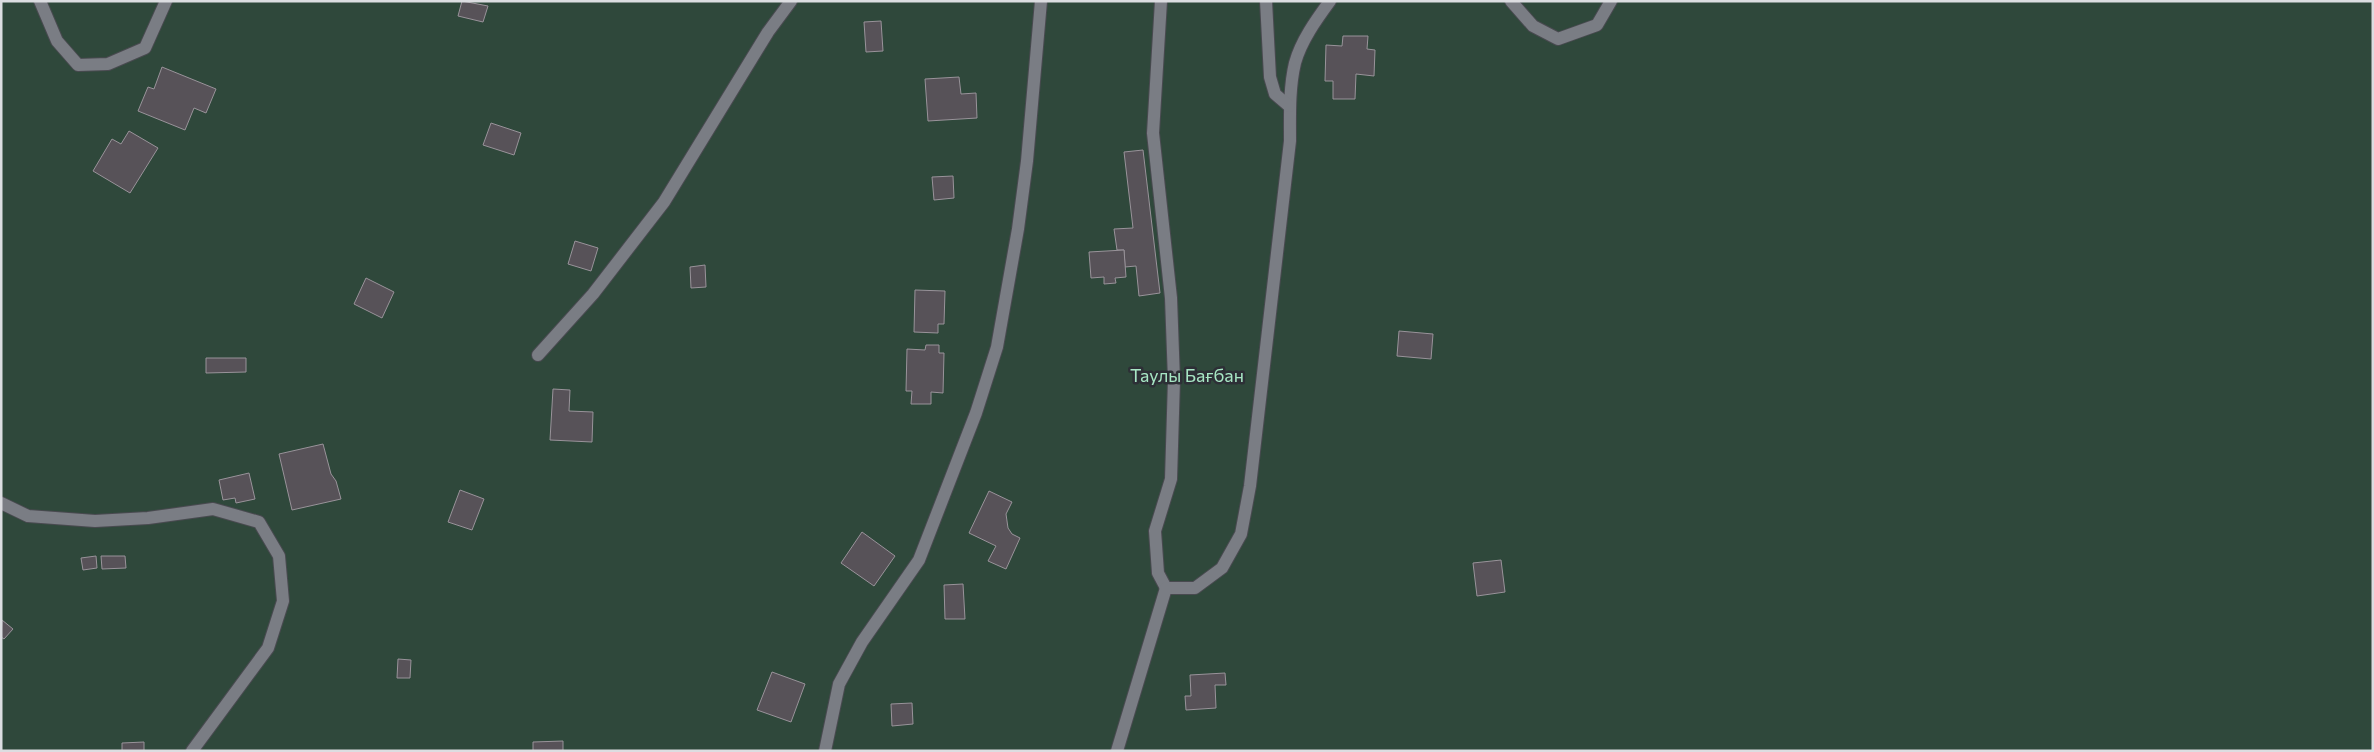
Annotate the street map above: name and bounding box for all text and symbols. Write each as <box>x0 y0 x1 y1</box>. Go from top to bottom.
park label: Таулы Бағбан <box>1130 364 1244 386</box>

